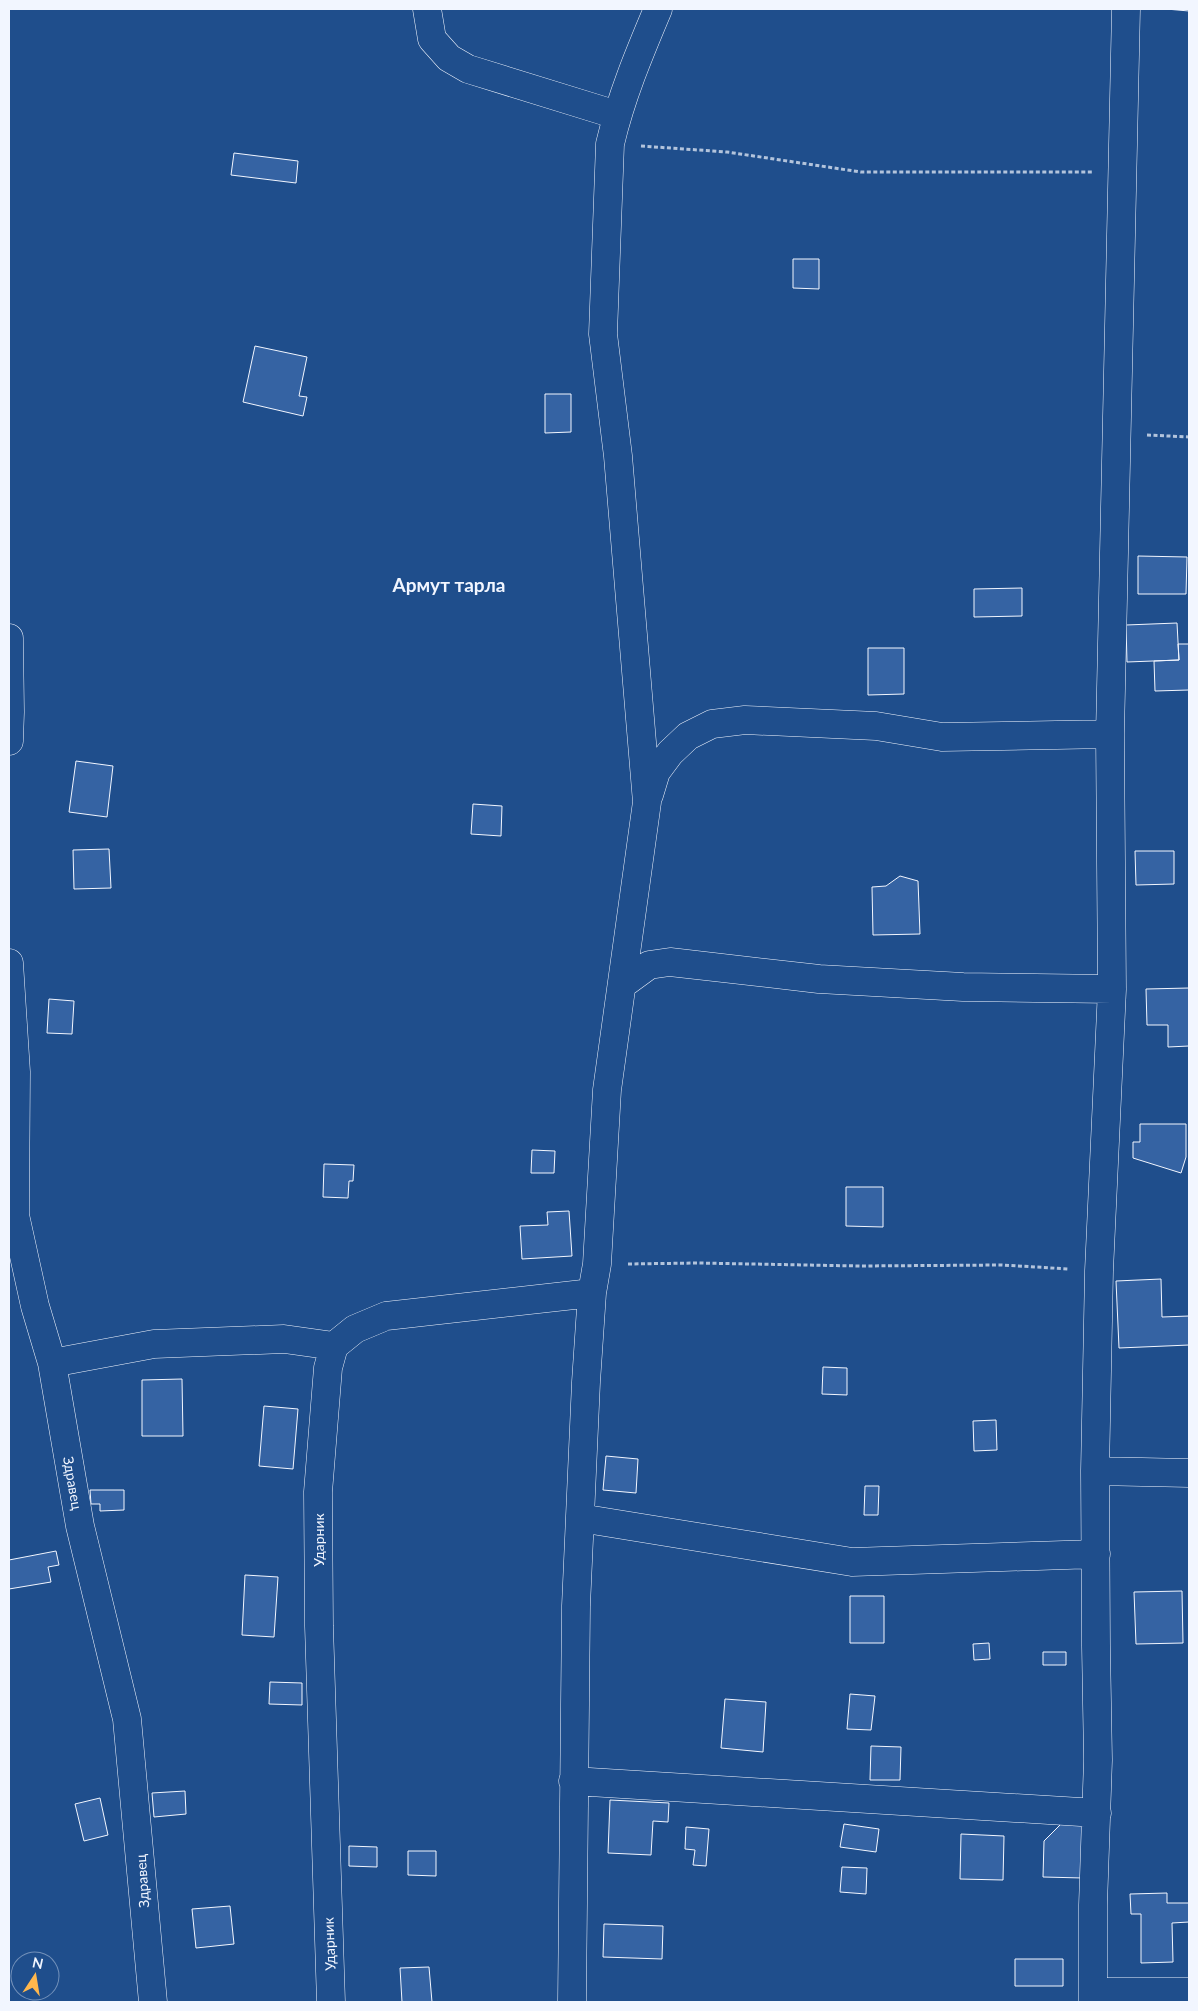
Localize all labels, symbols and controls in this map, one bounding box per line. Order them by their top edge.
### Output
district label: Армут тарла [392,573,505,596]
street label: Здравец [60,1455,86,1512]
street label: Ударник [310,1512,327,1567]
street label: Здравец [132,1853,152,1909]
street label: Ударник [320,1916,338,1971]
north arrow [10,1951,60,2001]
text: N [31,1953,45,1972]

